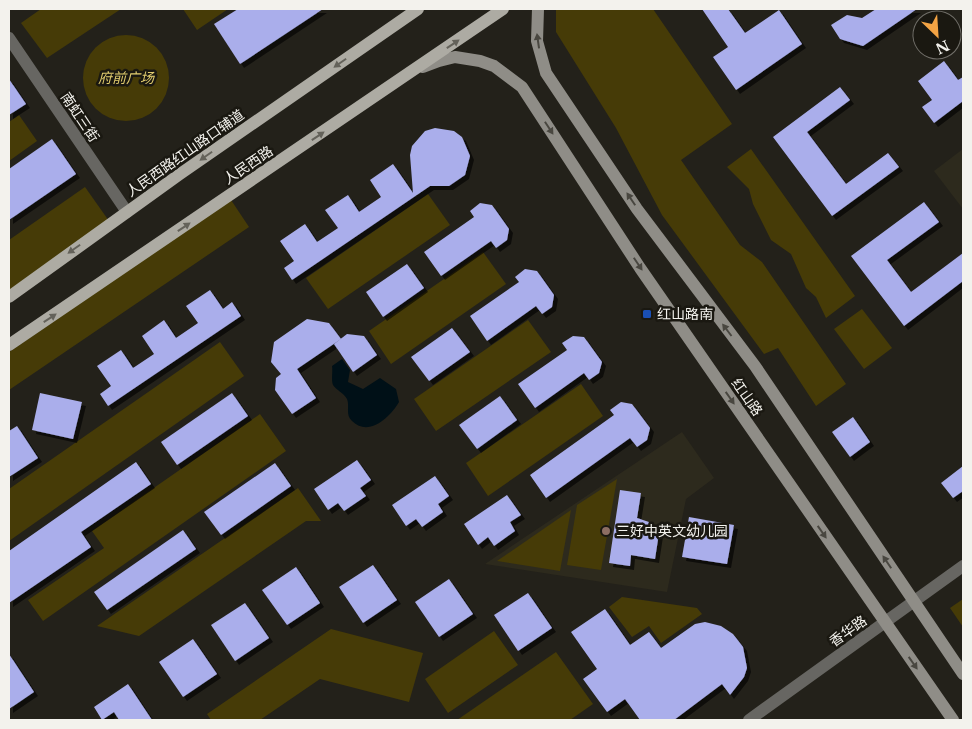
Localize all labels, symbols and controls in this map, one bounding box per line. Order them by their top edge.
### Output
north arrow [912,10,962,60]
one-way arrow [533,33,541,49]
text: N [933,36,952,58]
one-way arrow [446,39,459,49]
one-way arrow [333,58,346,68]
park label: 府前广场 [98,69,155,87]
street label: 南虹三街 [57,89,103,145]
street label: 人民西路红山路口辅道 [123,106,247,200]
one-way arrow [544,122,554,135]
one-way arrow [311,131,325,140]
street label: 人民西路 [220,142,276,188]
one-way arrow [199,151,213,161]
one-way arrow [626,193,636,206]
one-way arrow [177,222,191,232]
one-way arrow [67,244,80,254]
one-way arrow [633,258,643,271]
place label: 红山路南 [657,305,713,323]
marker: 红山路南 [641,308,653,320]
one-way arrow [43,314,56,323]
one-way arrow [722,324,733,337]
street label: 红山路 [728,375,766,419]
one-way arrow [725,391,735,405]
place label: 三好中英文幼儿园 [616,522,728,540]
marker: 三好中英文幼儿园 [600,525,612,537]
one-way arrow [817,525,827,539]
one-way arrow [882,555,892,569]
street label: 香华路 [826,612,870,650]
one-way arrow [908,656,918,670]

